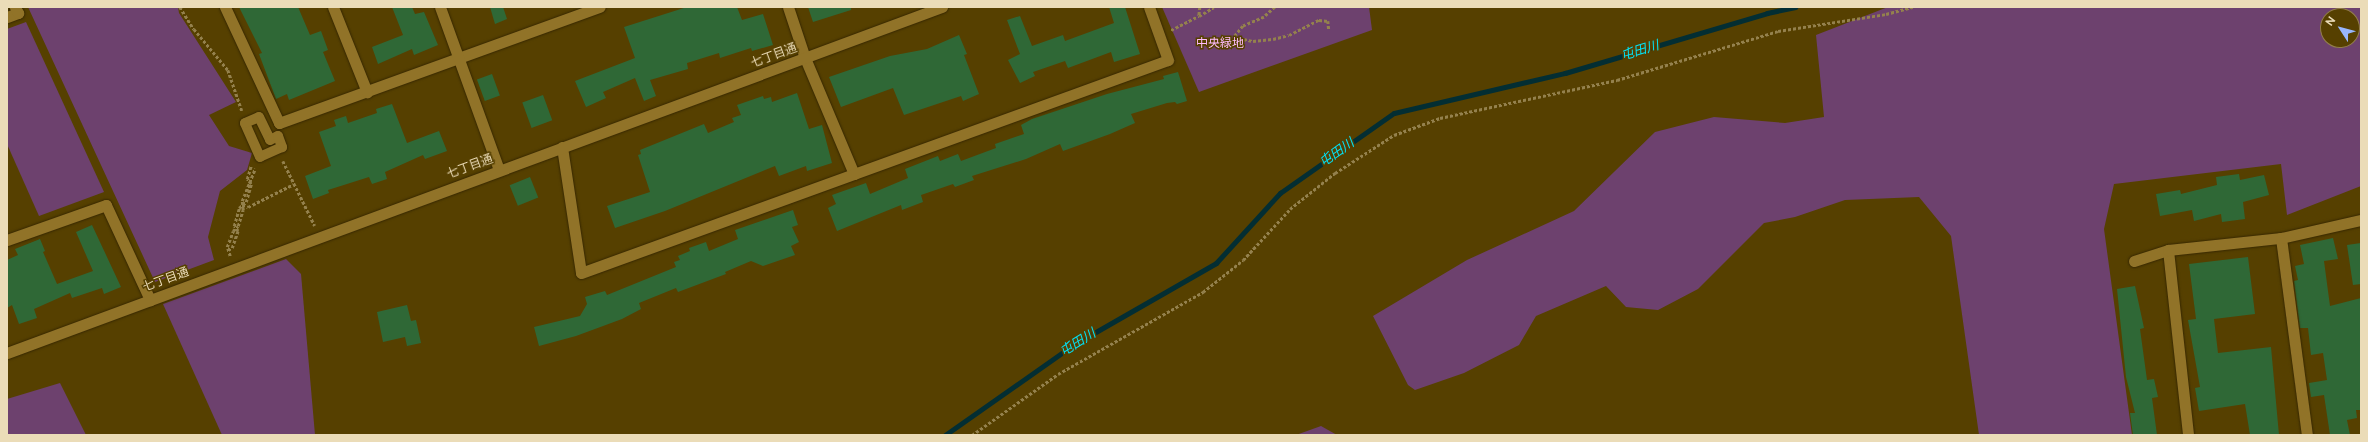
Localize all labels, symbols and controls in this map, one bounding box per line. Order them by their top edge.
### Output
north arrow [2320,8,2360,48]
text: N [2323,14,2338,28]
park label: 中央緑地 [1196,37,1244,51]
water label: 屯田川 [1619,38,1661,64]
street label: 七丁目通 [749,41,799,71]
water label: 屯田川 [1317,135,1357,171]
street label: 七丁目通 [445,152,495,182]
street label: 七丁目通 [141,265,191,295]
water label: 屯田川 [1057,326,1099,360]

